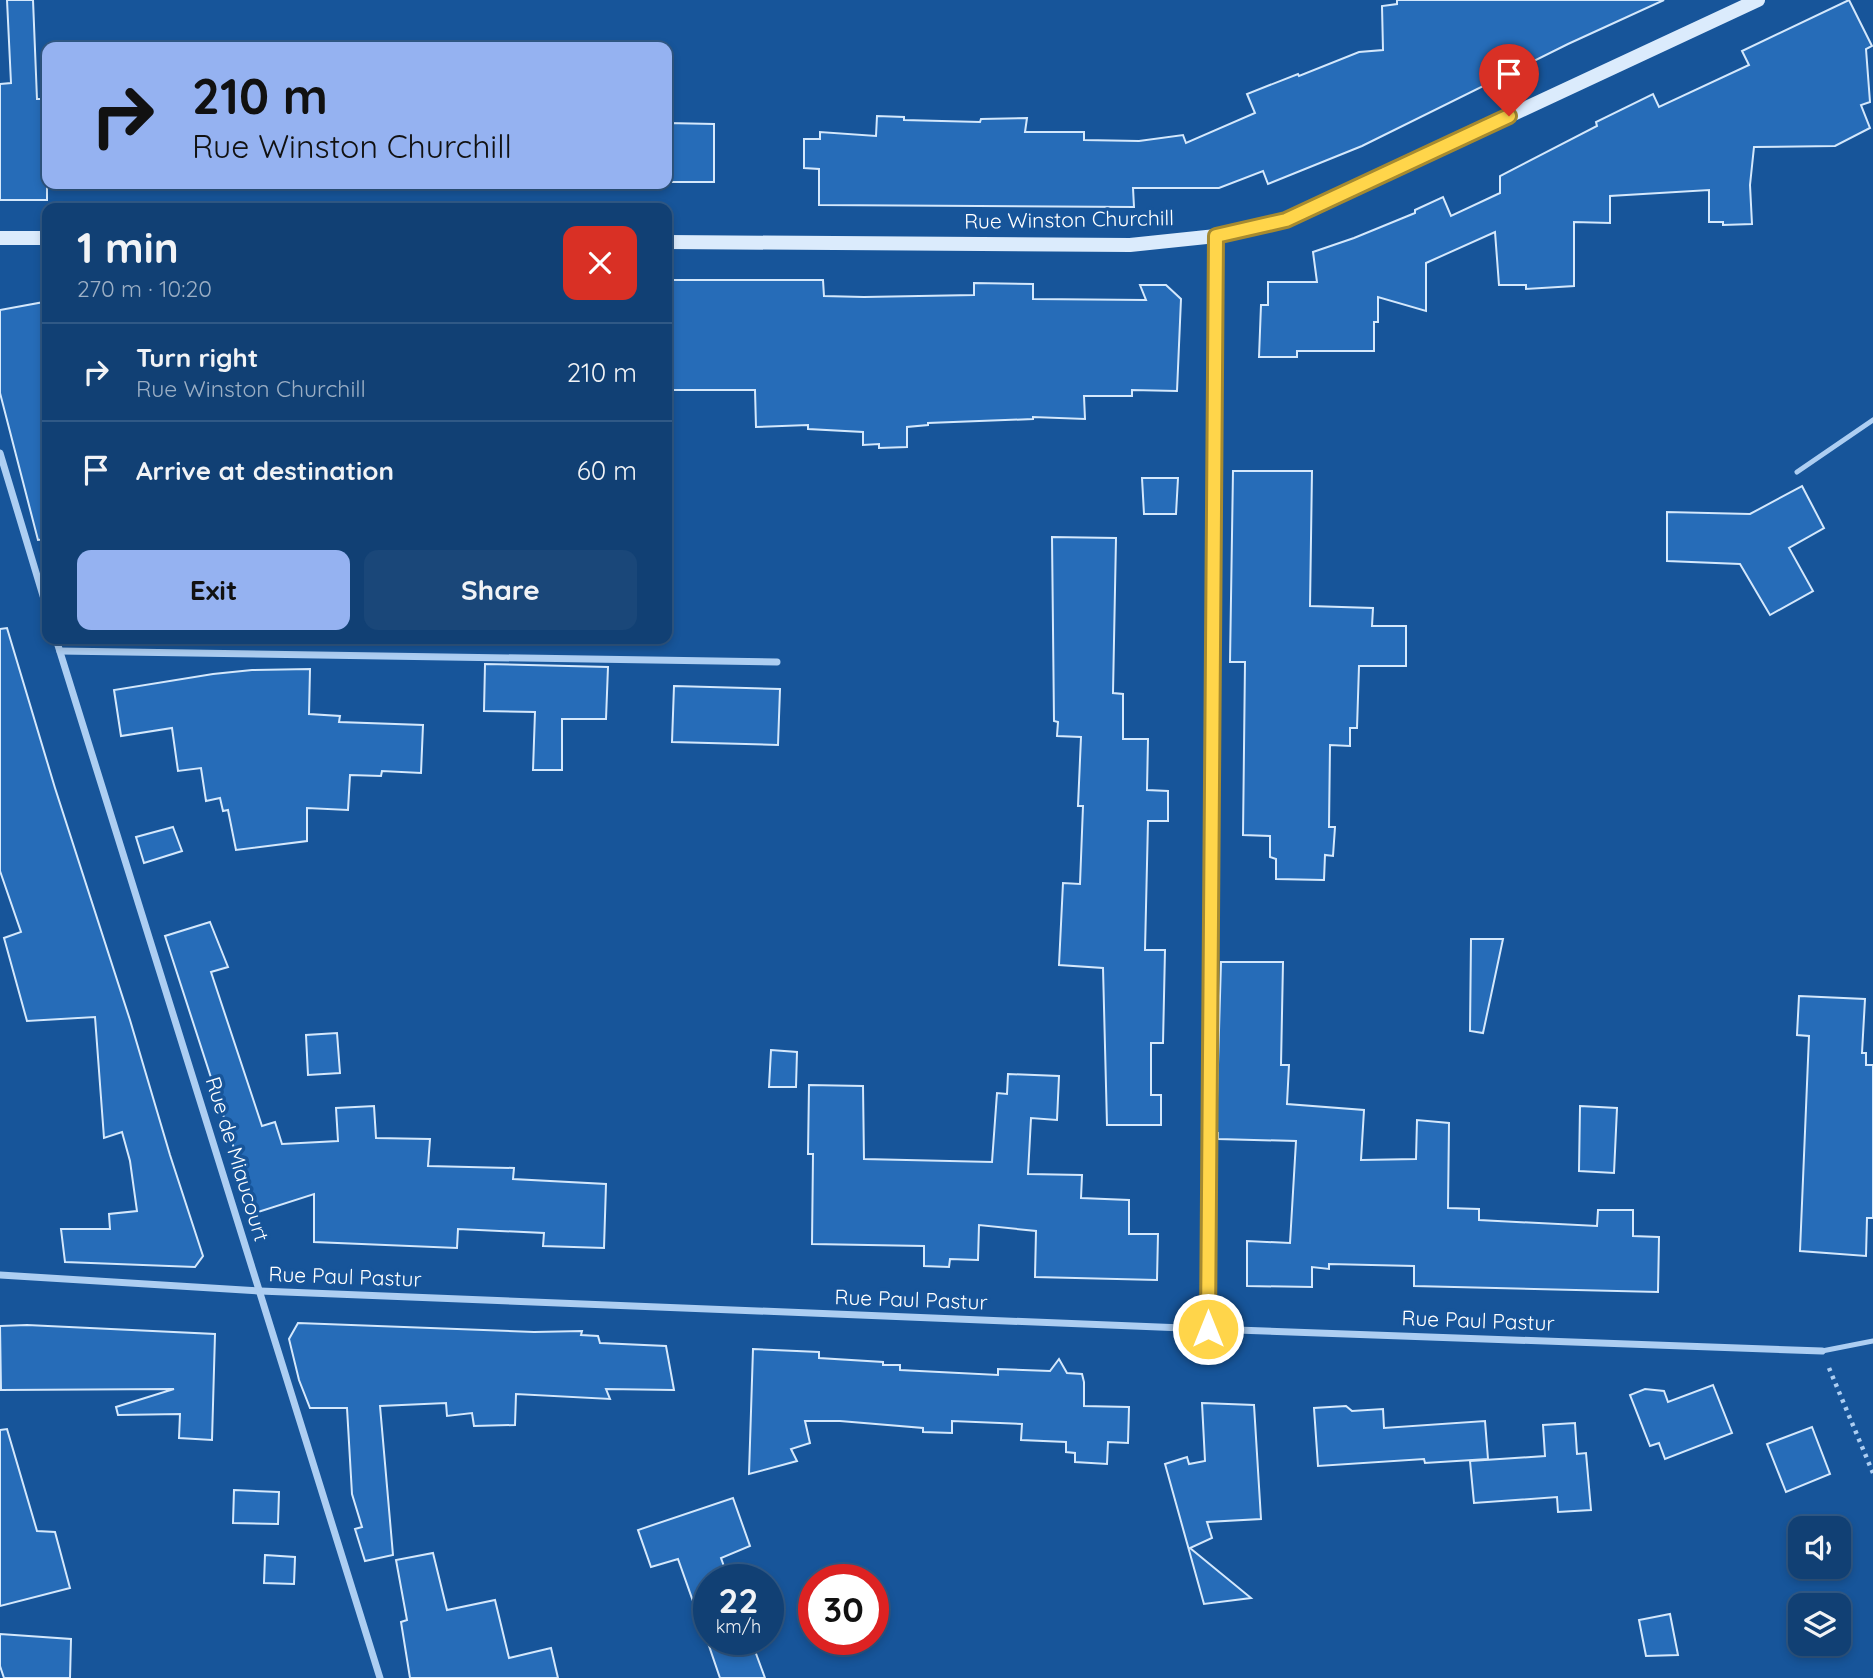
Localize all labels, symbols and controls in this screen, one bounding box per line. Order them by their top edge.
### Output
pin [1479,44,1539,116]
icon: arrive [1490,55,1528,93]
text: 210 m [192,65,328,126]
icon: right [77,70,168,161]
text: Rue Winston Churchill [192,126,512,166]
street label: Rue Winston Churchill [964,204,1174,234]
text: 1 min [77,221,179,274]
button: close [563,226,637,300]
text: 270 m · 10:20 [77,274,212,303]
text: Turn right [136,341,258,374]
icon: right [77,353,115,391]
text: 210 m [567,356,637,389]
text: Rue Winston Churchill [136,374,366,403]
icon: arrive [77,451,115,489]
text: Arrive at destination [136,454,394,487]
text: 60 m [577,454,637,487]
button: Exit [77,550,350,630]
button: Share [364,550,637,630]
street label: Rue de Miaucourt [201,1073,275,1244]
street label: Rue Paul Pastur [268,1260,422,1292]
street label: Rue Paul Pastur [834,1283,988,1315]
position arrow [1171,1292,1245,1366]
street label: Rue Paul Pastur [1401,1304,1555,1336]
map controls [1788,1516,1851,1656]
button: sound [1788,1516,1851,1579]
speed limit sign: 30 [798,1564,889,1655]
text: 22 [719,1578,758,1622]
button: layers [1788,1593,1851,1656]
text: km/h [716,1615,761,1638]

